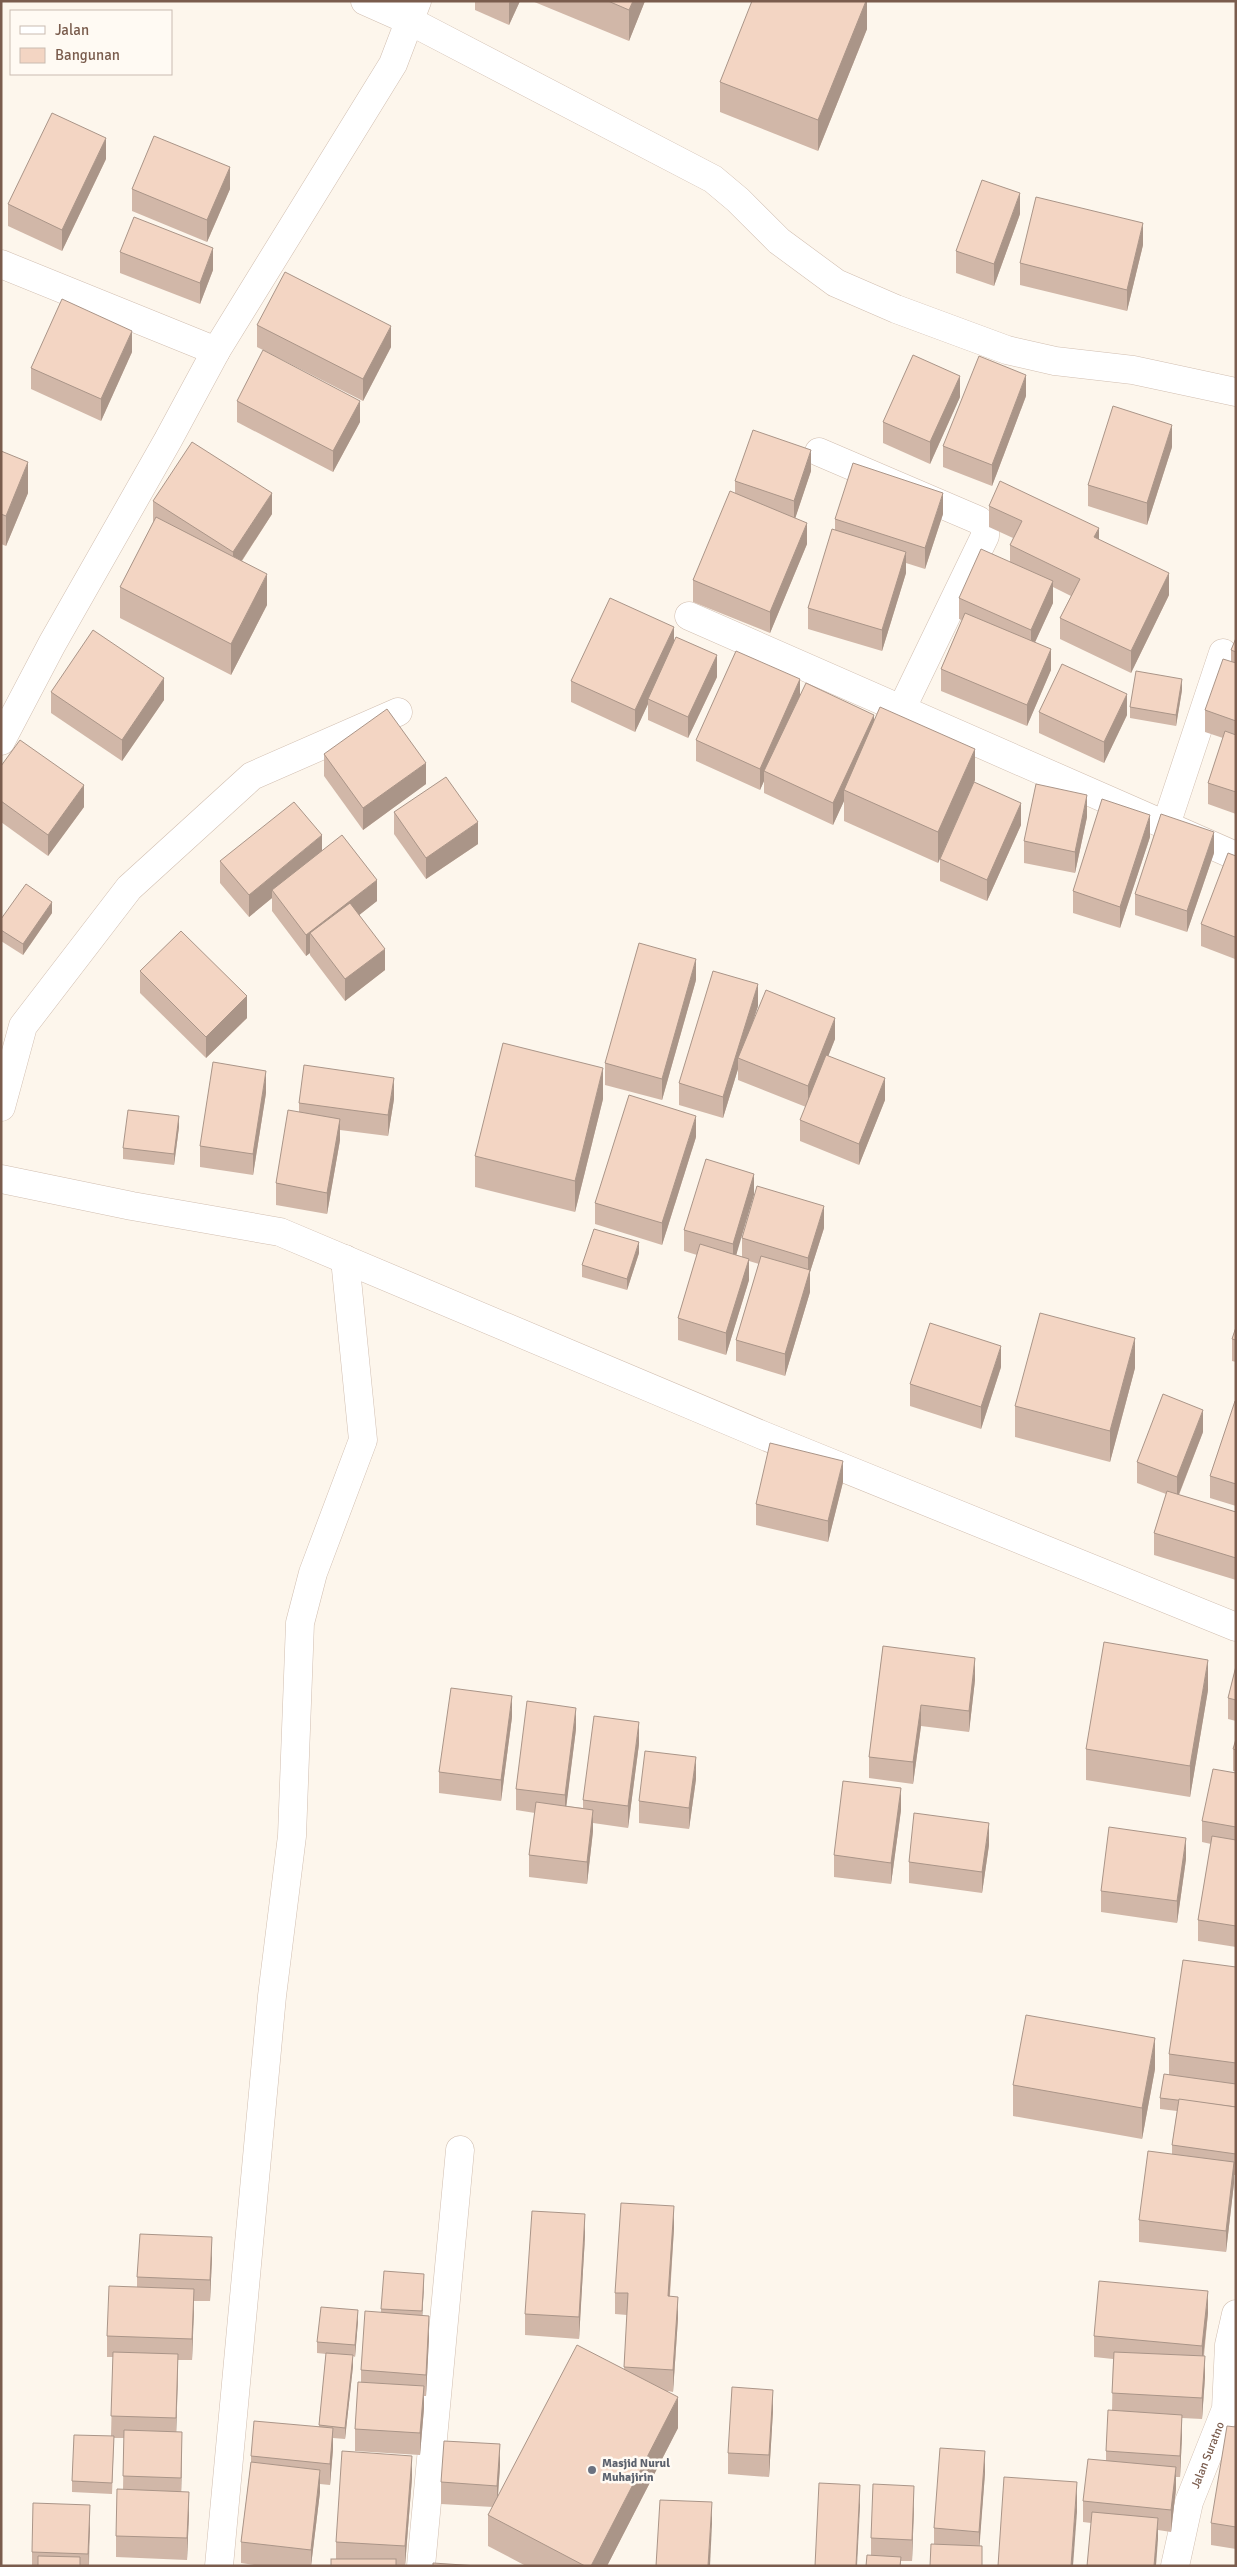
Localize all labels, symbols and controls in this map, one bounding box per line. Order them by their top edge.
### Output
legend [10,10,172,75]
text: Jalan [55,21,89,39]
text: Bangunan [55,46,120,64]
street label: Jalan Suratno [1188,2420,1228,2491]
place label: Masjid Nurul Muhajirin [602,2456,670,2485]
marker: Masjid Nurul Muhajirin [586,2464,598,2476]

